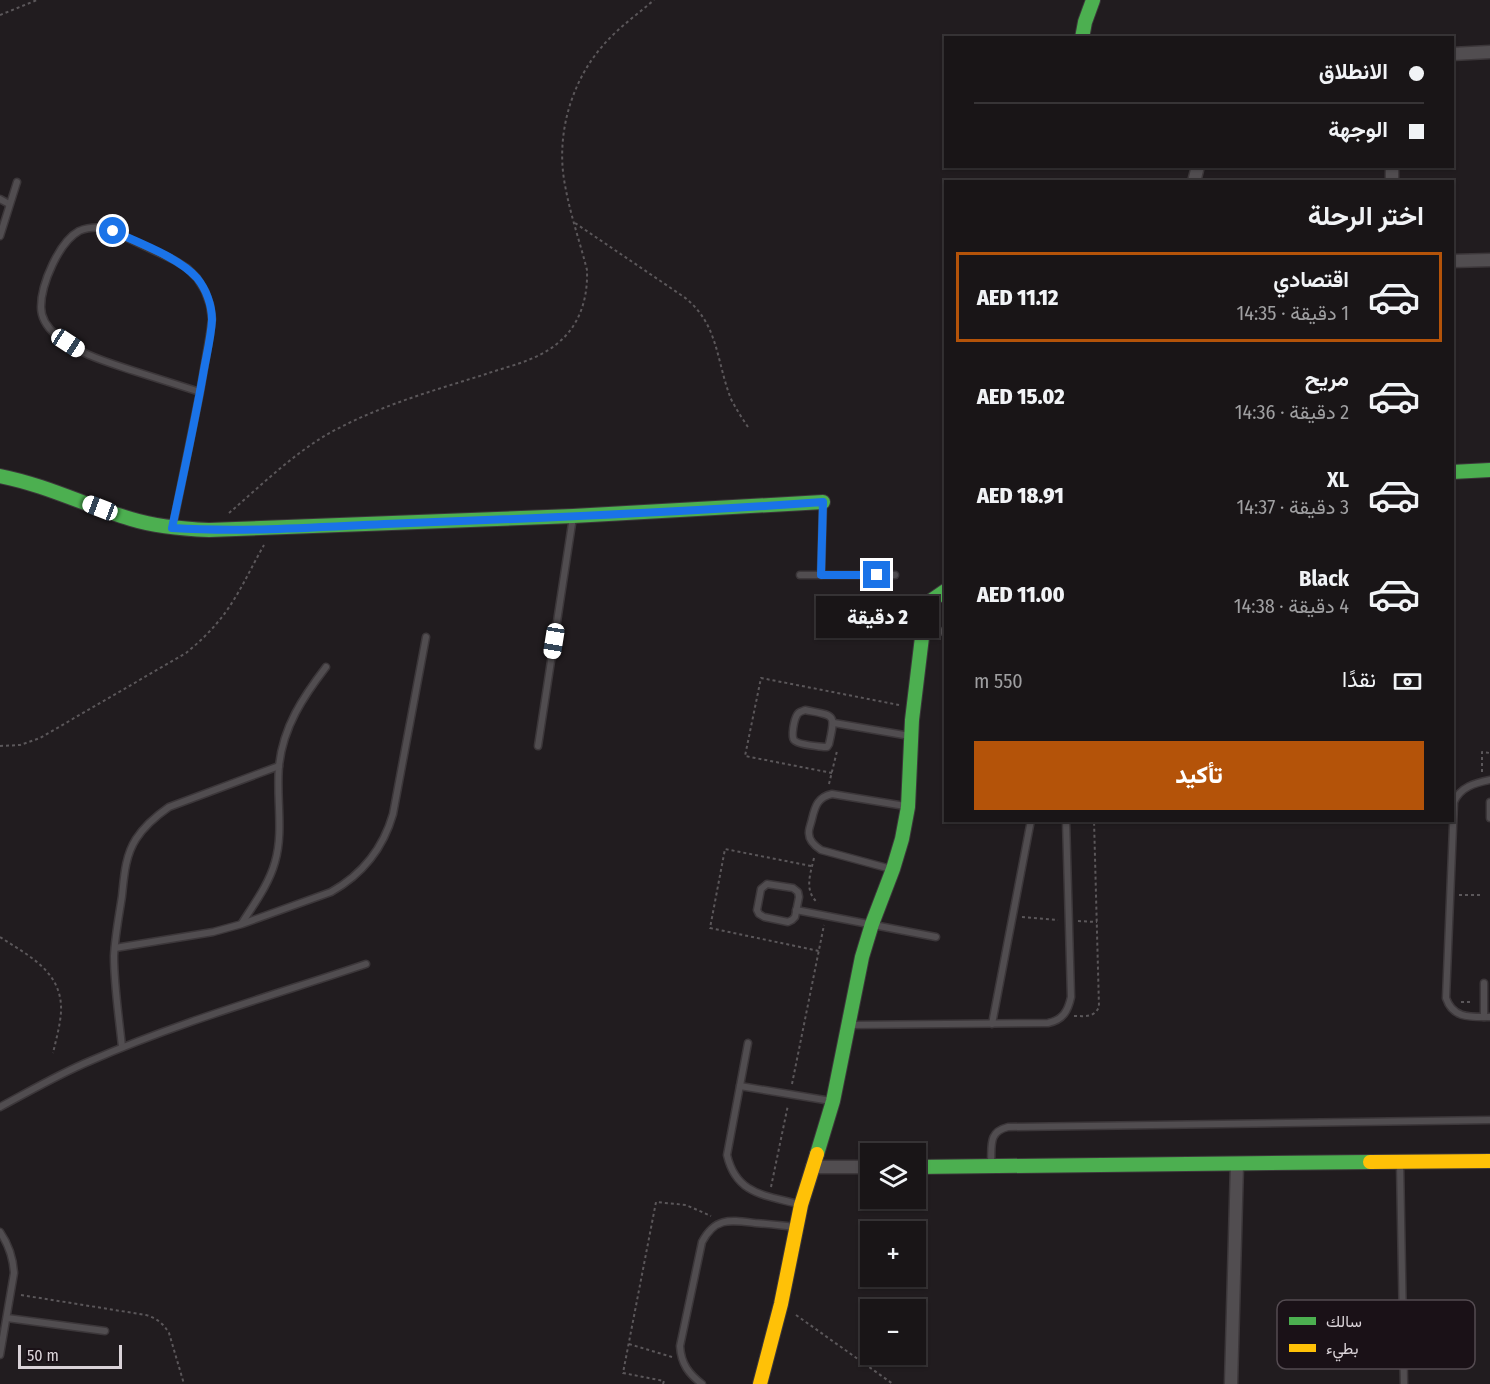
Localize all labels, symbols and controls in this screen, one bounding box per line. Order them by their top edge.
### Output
text: الانطلاق [1319,58,1388,85]
text: الوجهة [1328,116,1388,143]
text: اختر الرحلة [1308,200,1424,232]
route start [99,217,126,244]
text: اقتصادي [1273,266,1349,293]
icon: car [1367,270,1421,324]
text: AED 11.12 [977,284,1058,311]
text: 1 دقيقة · 14:35 [1236,301,1349,325]
car [48,326,88,360]
text: مريح [1305,365,1349,392]
icon: car [1367,369,1421,423]
text: AED 15.02 [977,383,1065,410]
text: 2 دقيقة · 14:36 [1235,400,1349,424]
text: XL [1327,466,1349,493]
icon: car [1367,468,1421,522]
text: AED 18.91 [977,482,1064,509]
car [80,493,120,523]
text: 3 دقيقة · 14:37 [1236,495,1349,519]
route end [863,561,890,588]
text: Black [1299,565,1349,592]
icon: car [1367,567,1421,621]
text: AED 11.00 [977,581,1065,608]
text: 4 دقيقة · 14:38 [1234,594,1349,618]
callout: 2 دقيقة [816,596,938,638]
text: 2 دقيقة [847,605,908,629]
car [542,622,566,660]
icon: cash [1391,665,1424,698]
text: نقدًا [1342,666,1376,693]
text: 550 m [974,669,1023,693]
button: تأكيد [974,741,1424,810]
map controls [860,1143,926,1365]
button: layers [860,1143,926,1209]
button: + [860,1221,926,1287]
button: − [860,1299,926,1365]
legend [1277,1300,1475,1369]
text: سالك [1326,1312,1362,1331]
text: بطيء [1326,1339,1358,1362]
scale bar [18,1342,122,1370]
text: 50 m [27,1346,59,1365]

